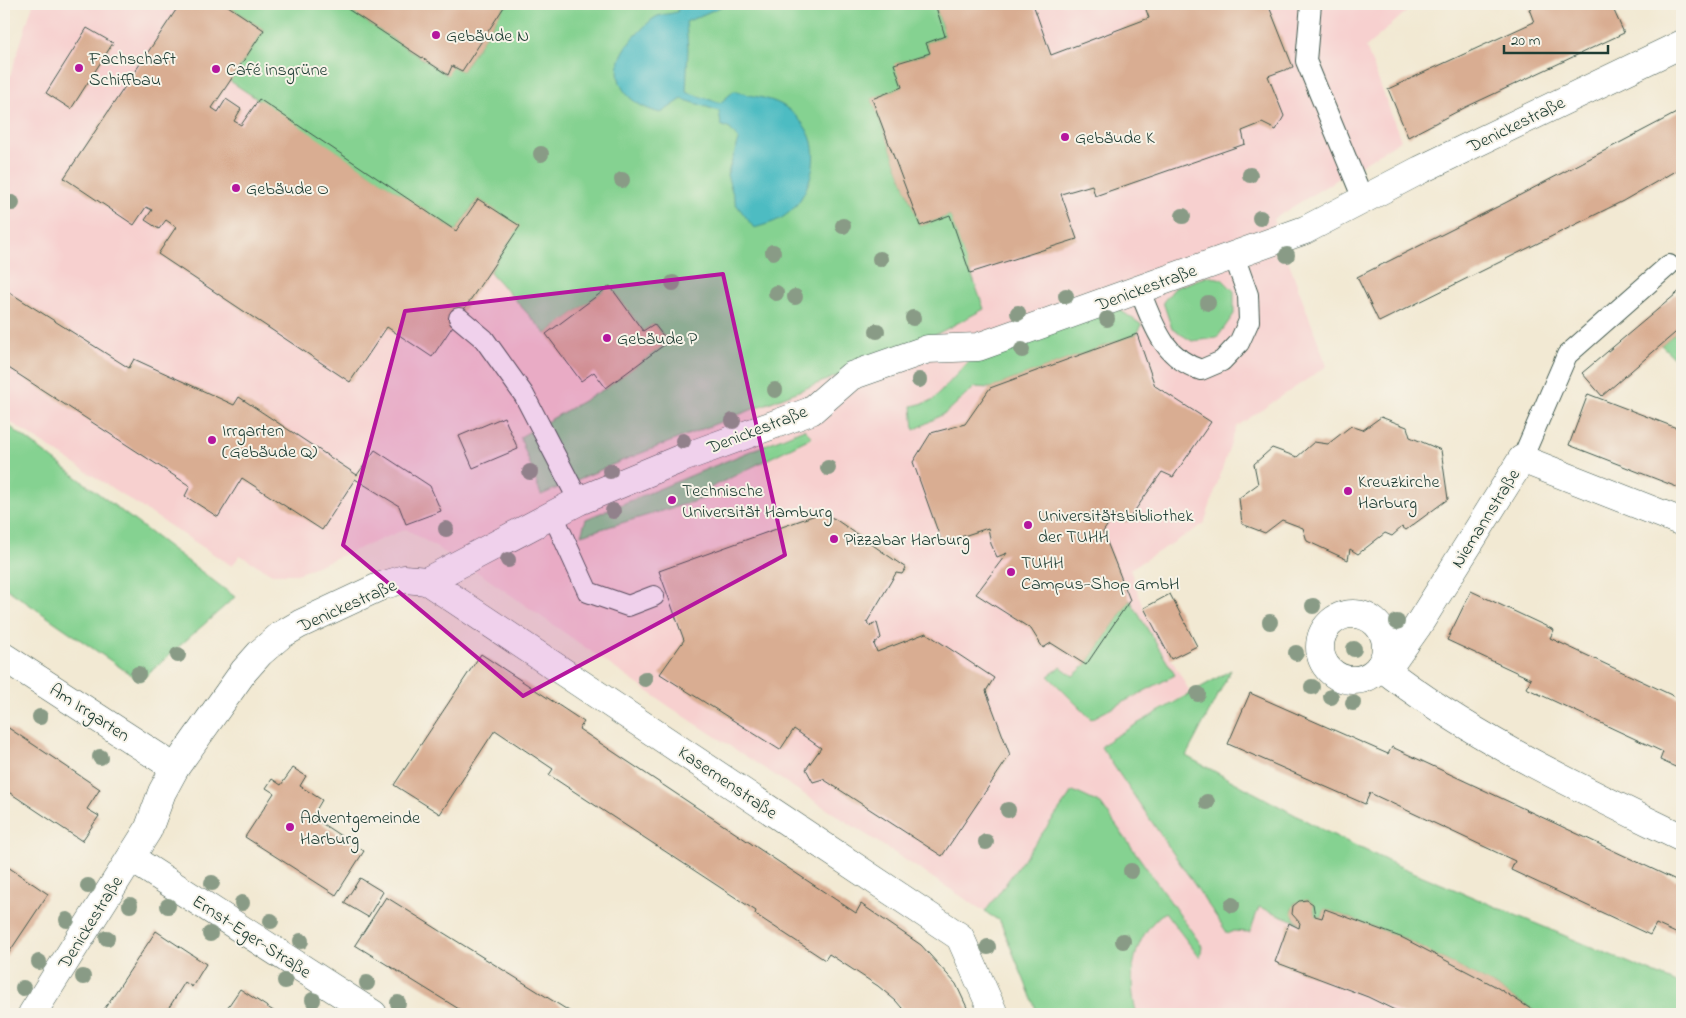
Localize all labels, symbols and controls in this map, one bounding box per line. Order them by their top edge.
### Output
scale bar [1504,22,1607,54]
place label: Gebäude N [446,24,529,50]
marker: Gebäude N [430,29,442,41]
text: 20 m [1511,30,1541,52]
place label: Fachschaft Schiffbau [88,47,176,94]
place label: Café insgrüne [226,58,329,85]
marker: Fachschaft Schiffbau [73,62,85,74]
marker: Café insgrüne [210,63,222,75]
street label: Denickestraße [1463,91,1571,161]
place label: Gebäude K [1075,126,1155,152]
marker: Gebäude K [1059,131,1071,143]
place label: Gebäude O [246,177,329,203]
marker: Gebäude O [230,182,242,194]
street label: Denickestraße [1092,258,1201,319]
place label: Gebäude P [617,327,698,353]
marker: Gebäude P [601,332,613,344]
street label: Denickestraße [703,400,812,462]
place label: Irrgarten (Gebäude Q) [222,419,317,466]
marker: Irrgarten (Gebäude Q) [206,434,218,446]
street label: Niemannstraße [1446,464,1528,574]
place label: Kreuzkirche Harburg [1358,470,1440,518]
place label: Technische Universität Hamburg [682,479,832,527]
marker: Kreuzkirche Harburg [1342,485,1354,497]
marker: Technische Universität Hamburg [666,494,678,506]
place label: Universitätsbibliothek der TUHH [1038,504,1193,551]
marker: Universitätsbibliothek der TUHH [1022,519,1034,531]
place label: Pizzabar Harburg [844,528,970,555]
marker: Pizzabar Harburg [828,533,840,545]
place label: TUHH Campus-Shop GmbH [1021,551,1180,598]
marker: TUHH Campus-Shop GmbH [1005,566,1017,578]
street label: Denickestraße [294,573,402,641]
street label: Am Irrgarten [43,678,134,750]
street label: Kasernenstraße [672,741,783,827]
place label: Adventgemeinde Harburg [300,806,421,854]
marker: Adventgemeinde Harburg [284,821,296,833]
street label: Denickestraße [52,871,131,975]
street label: Ernst-Eger-Straße [186,889,316,987]

